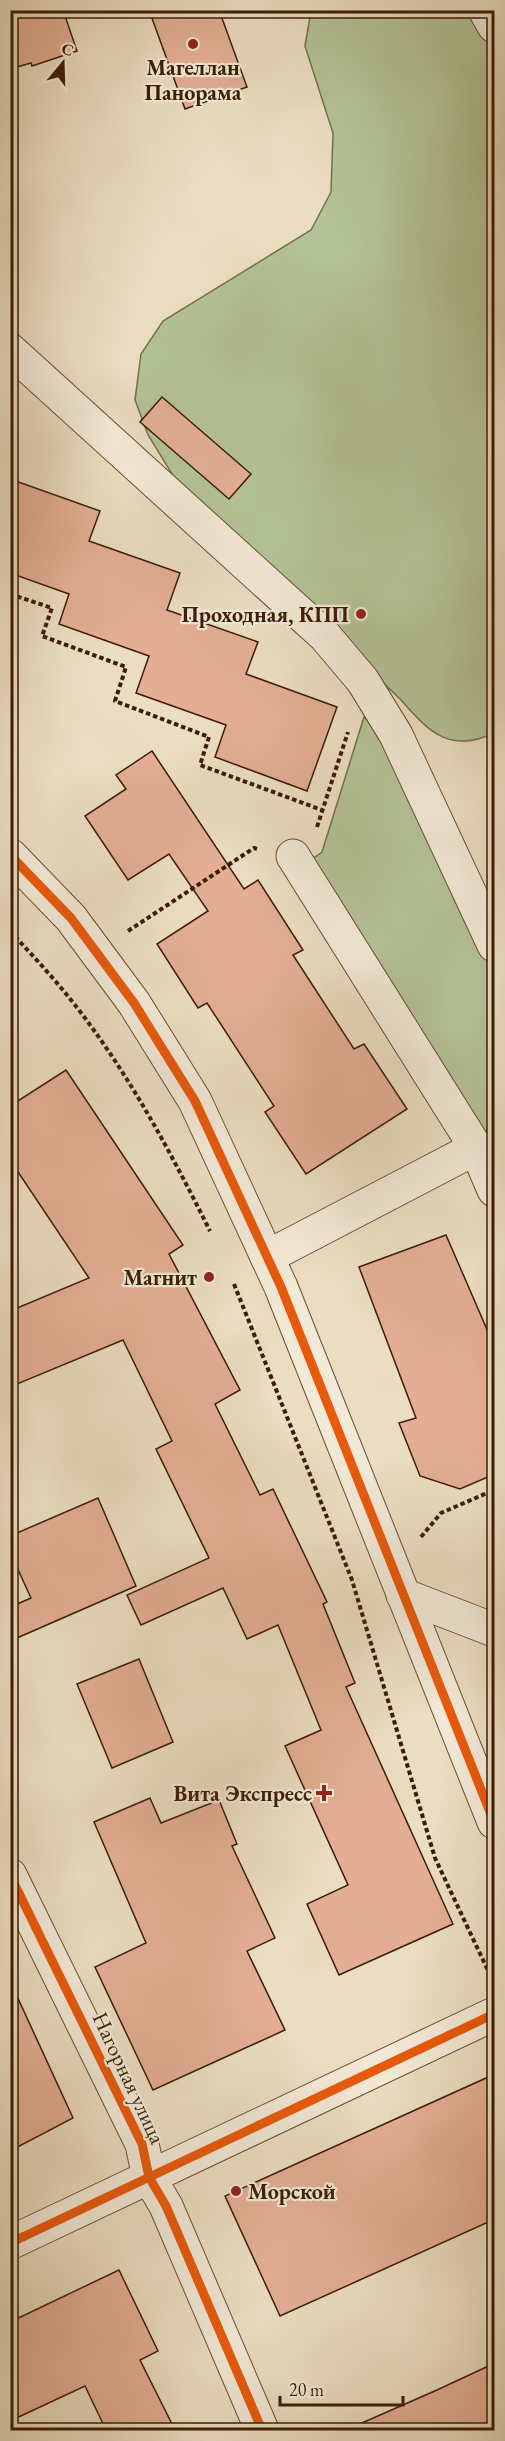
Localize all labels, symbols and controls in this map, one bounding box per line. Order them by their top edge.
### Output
north arrow [33,33,93,93]
marker: Магеллан Панорама [186,37,200,51]
text: С [59,38,77,61]
place label: Магеллан Панорама [145,53,242,107]
place label: Проходная, КПП [181,600,349,629]
marker: Проходная, КПП [354,607,368,621]
place label: Магнит [123,1263,197,1292]
marker: Магнит [202,1270,216,1284]
place label: Вита Экспресс [174,1779,312,1808]
marker: Вита Экспресс [317,1786,331,1800]
street label: Нагорная улица [86,2007,172,2149]
place label: Морской [248,2177,336,2206]
marker: Морской [229,2184,243,2198]
scale bar [280,2369,403,2407]
text: 20 m [289,2378,324,2401]

